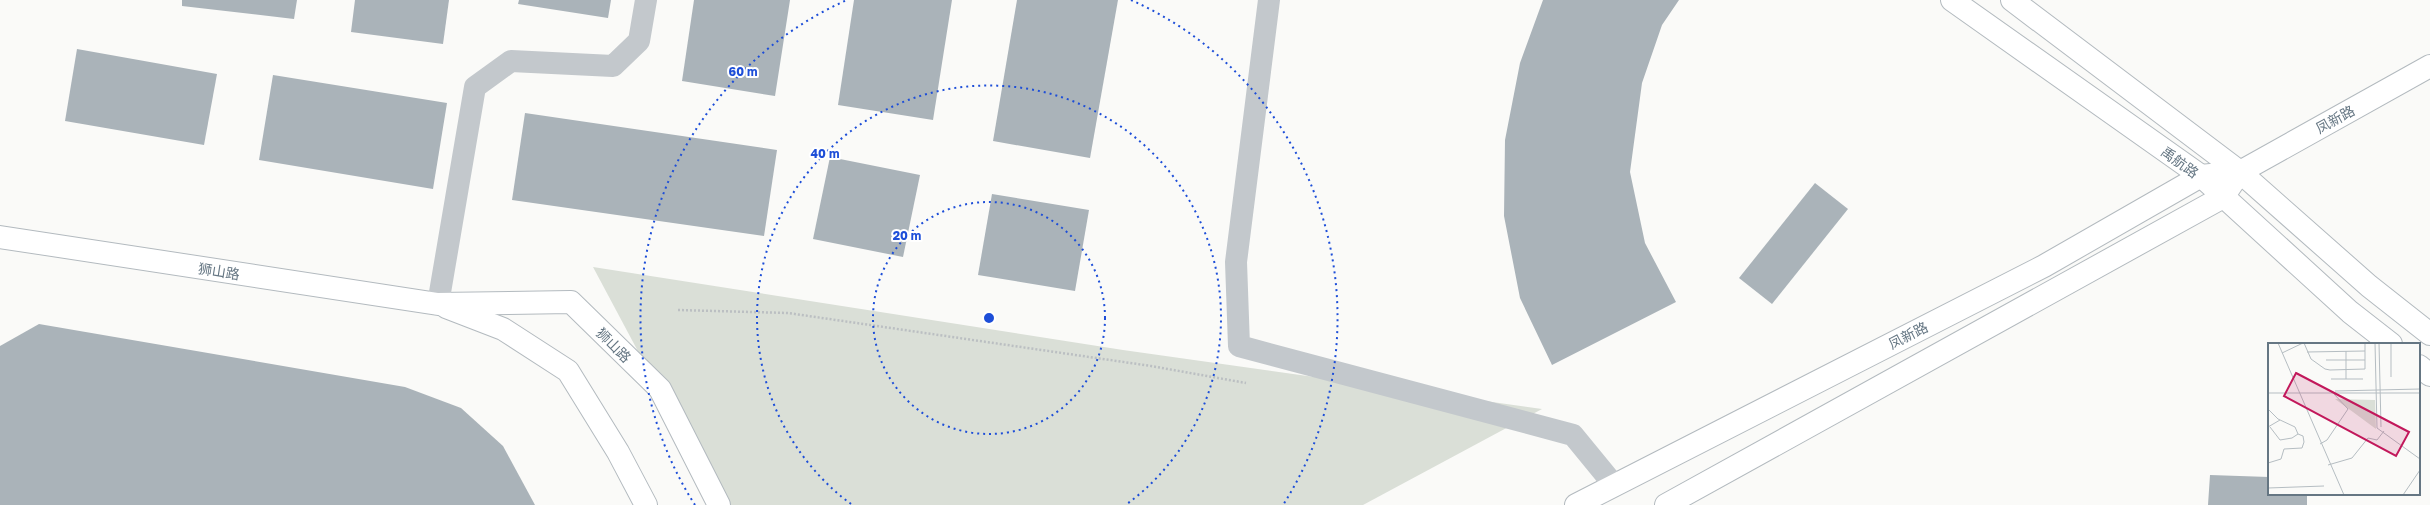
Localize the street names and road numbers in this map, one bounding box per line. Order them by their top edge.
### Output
street label: 凤新路 [2313,101,2357,137]
street label: 禹航路 [2158,143,2202,181]
street label: 狮山路 [197,259,241,283]
street label: 凤新路 [1885,318,1931,352]
street label: 狮山路 [593,324,635,366]

